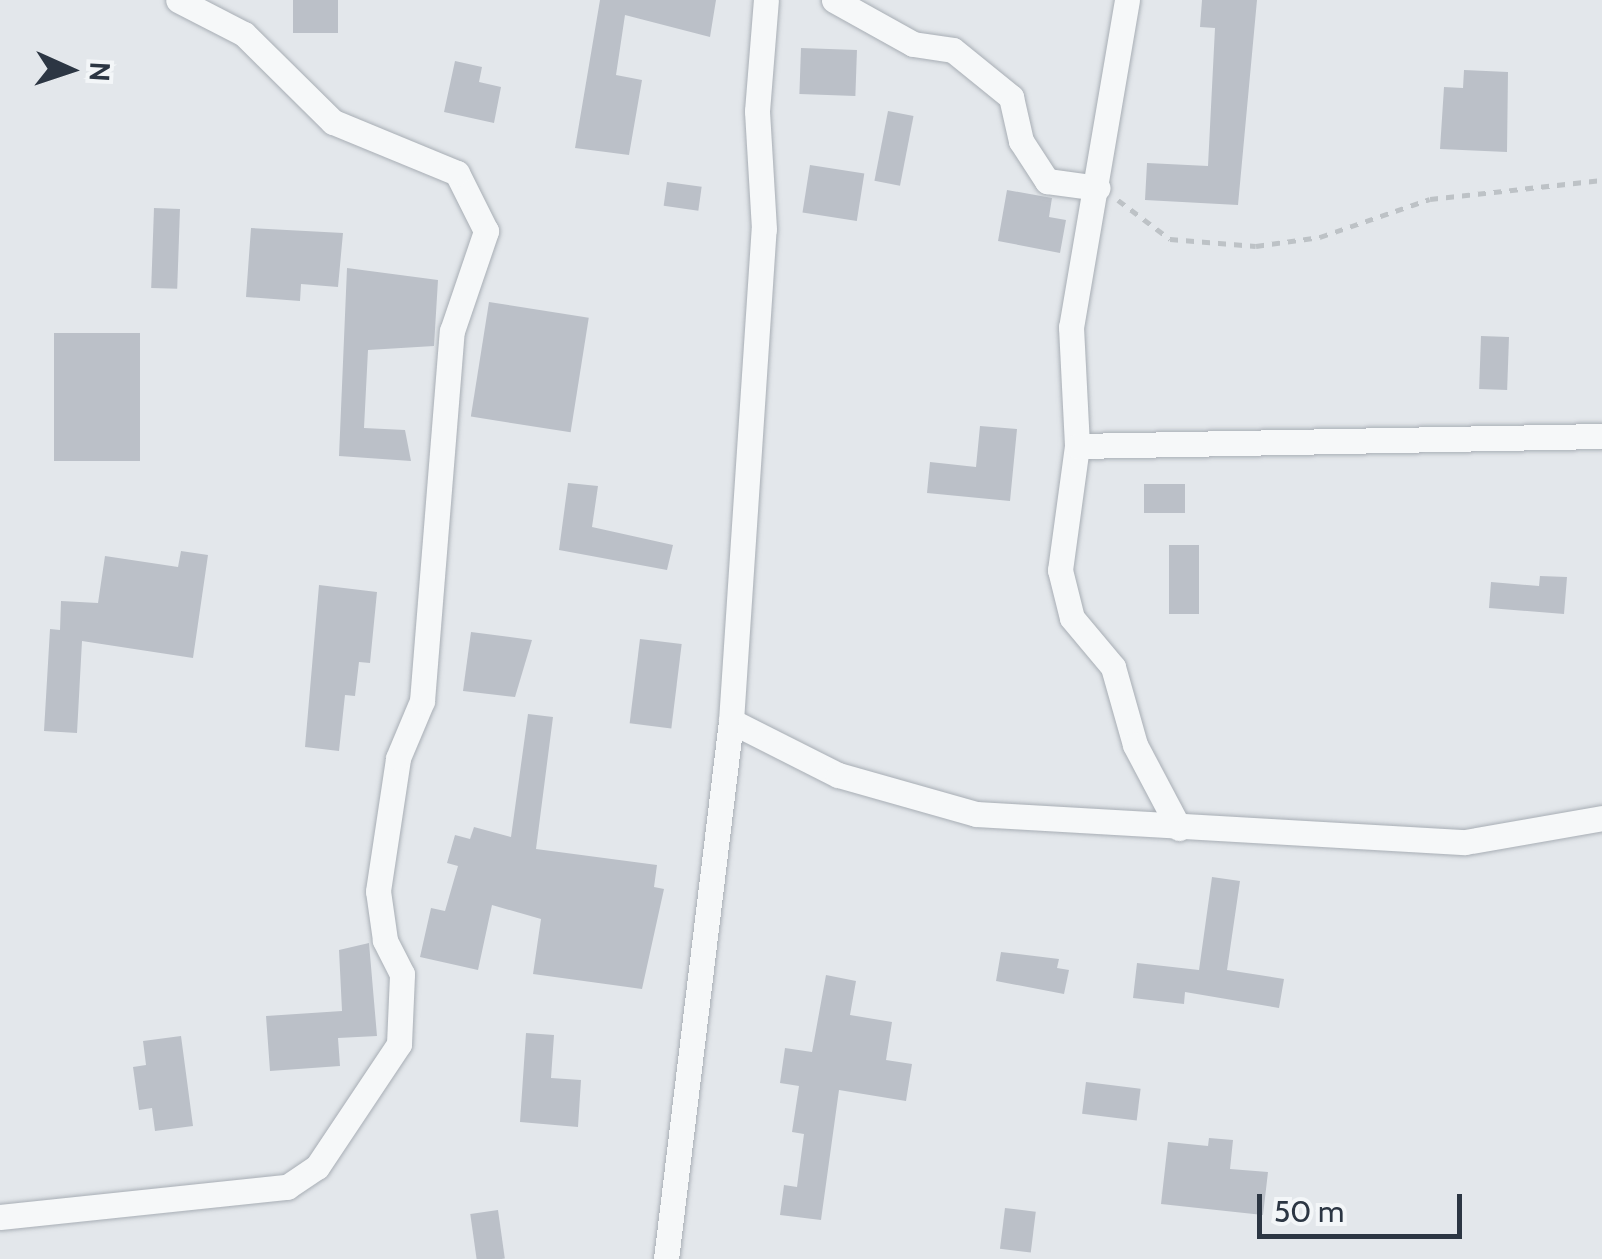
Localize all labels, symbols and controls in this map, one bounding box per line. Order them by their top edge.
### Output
north arrow [20,20,120,120]
text: N [82,61,117,82]
scale bar [1262,1174,1467,1236]
text: 50 m [1274,1193,1344,1230]

